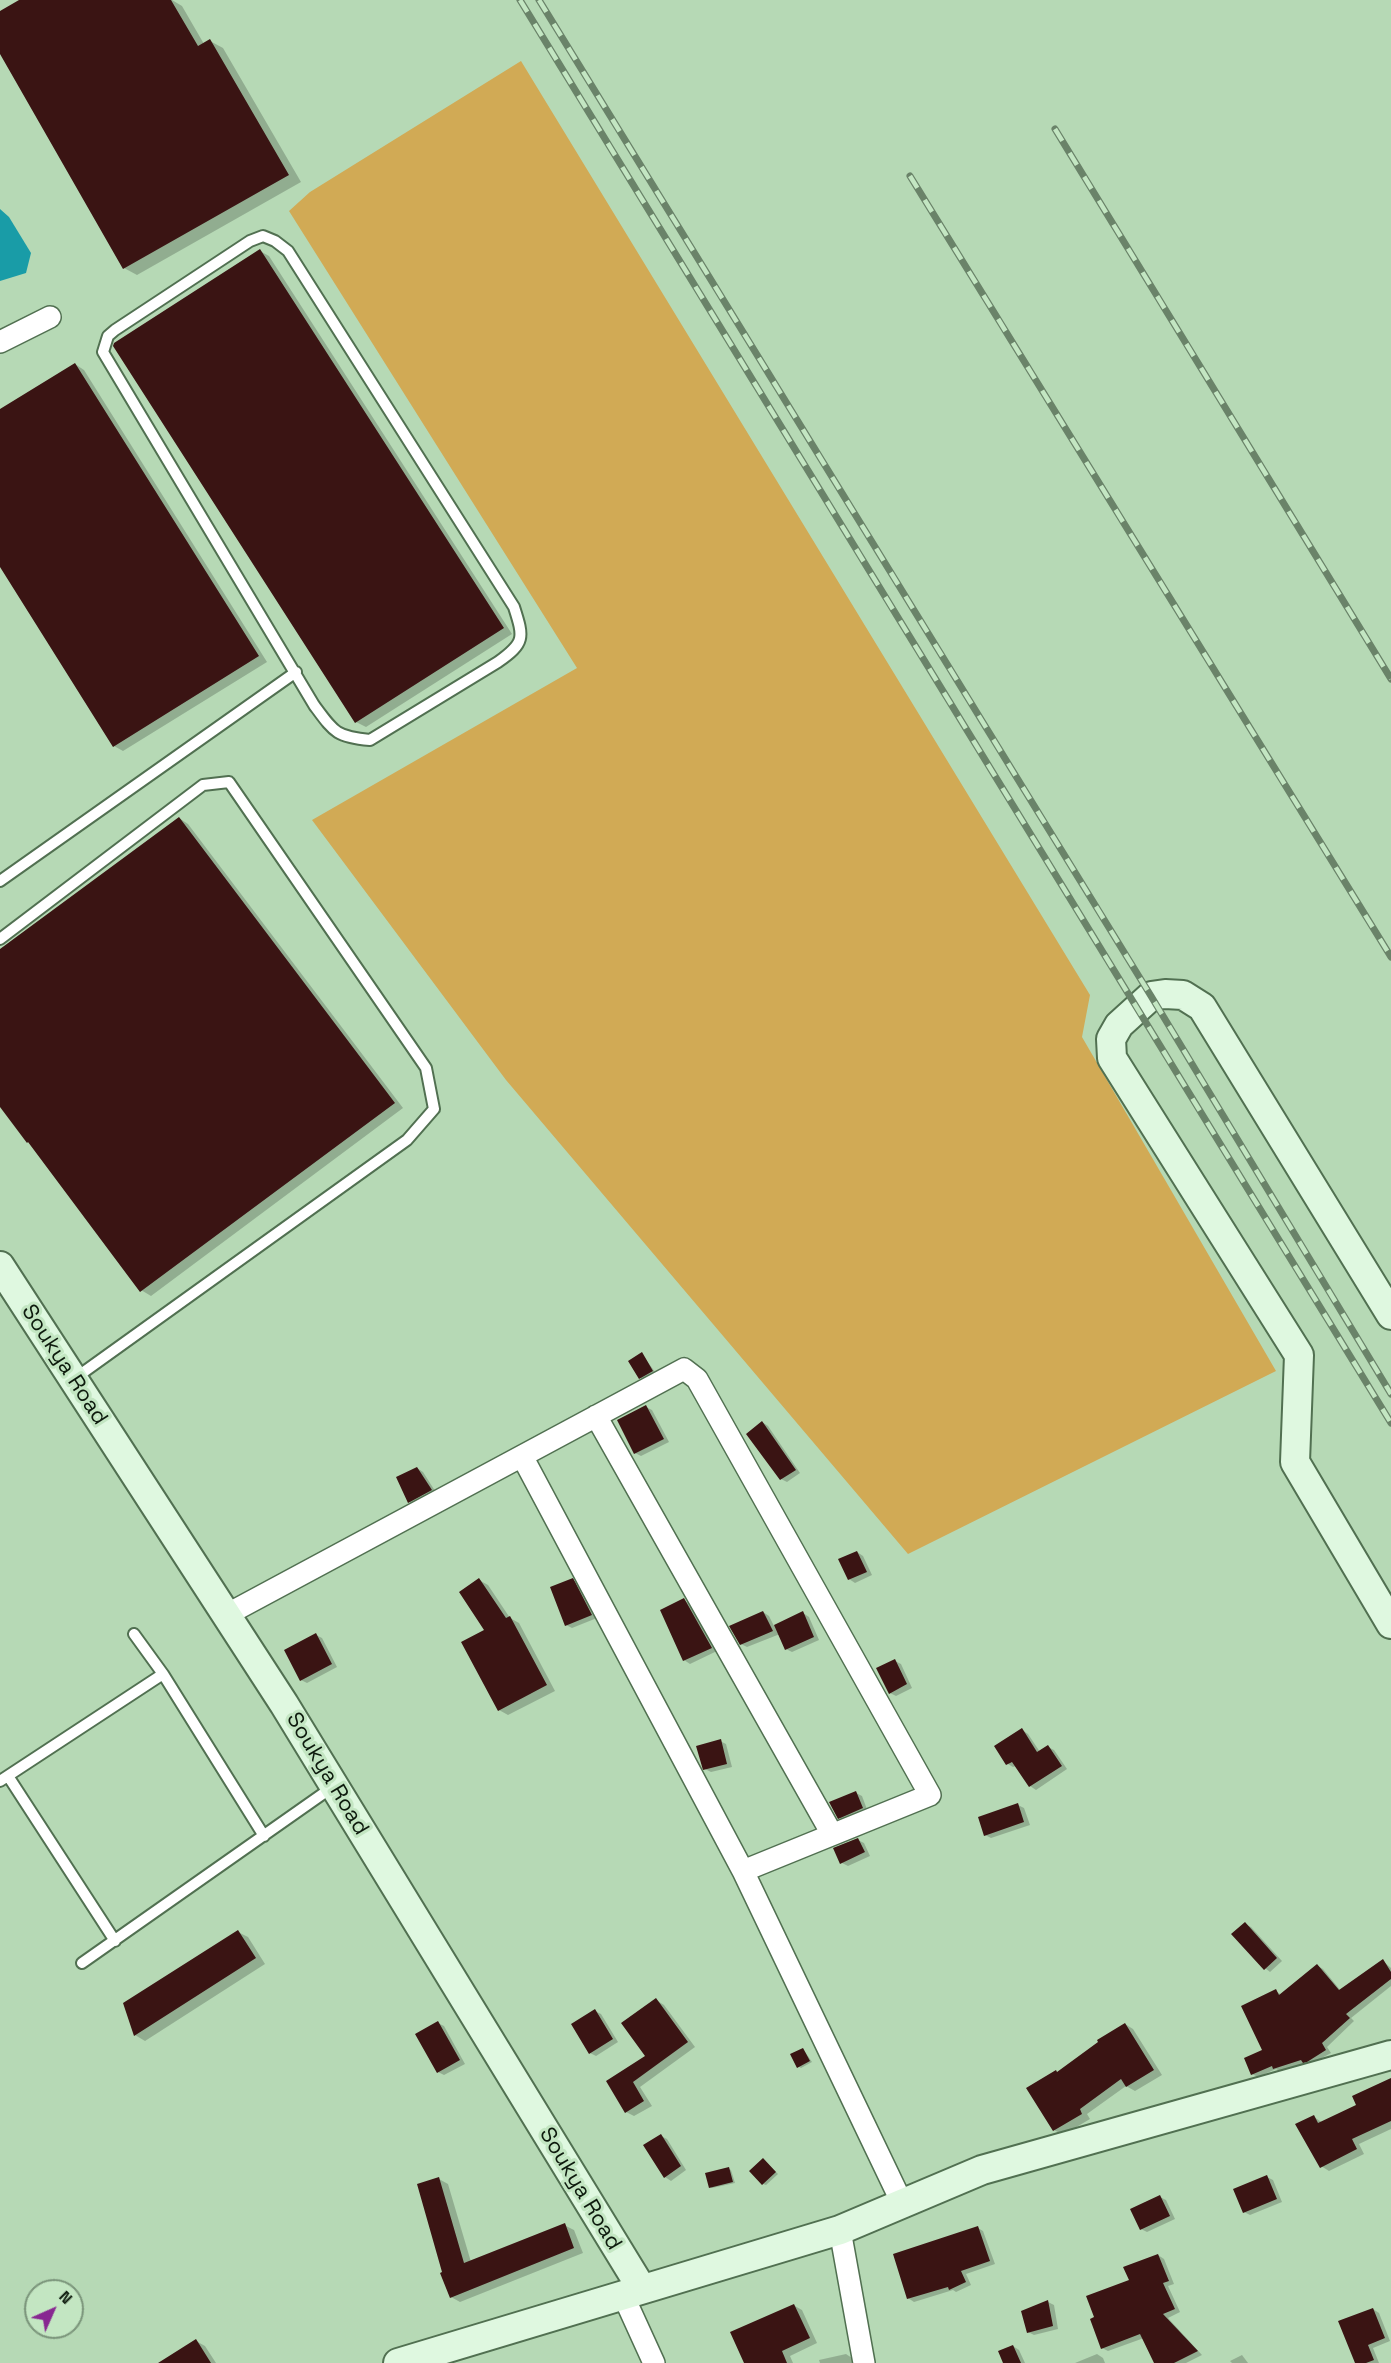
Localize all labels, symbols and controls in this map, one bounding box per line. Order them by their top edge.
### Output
street label: Soukya Road [15,1300,113,1430]
street label: Soukya Road [280,1708,374,1840]
street label: Soukya Road [533,2123,627,2255]
north arrow [24,2279,84,2339]
text: N [54,2286,77,2309]

